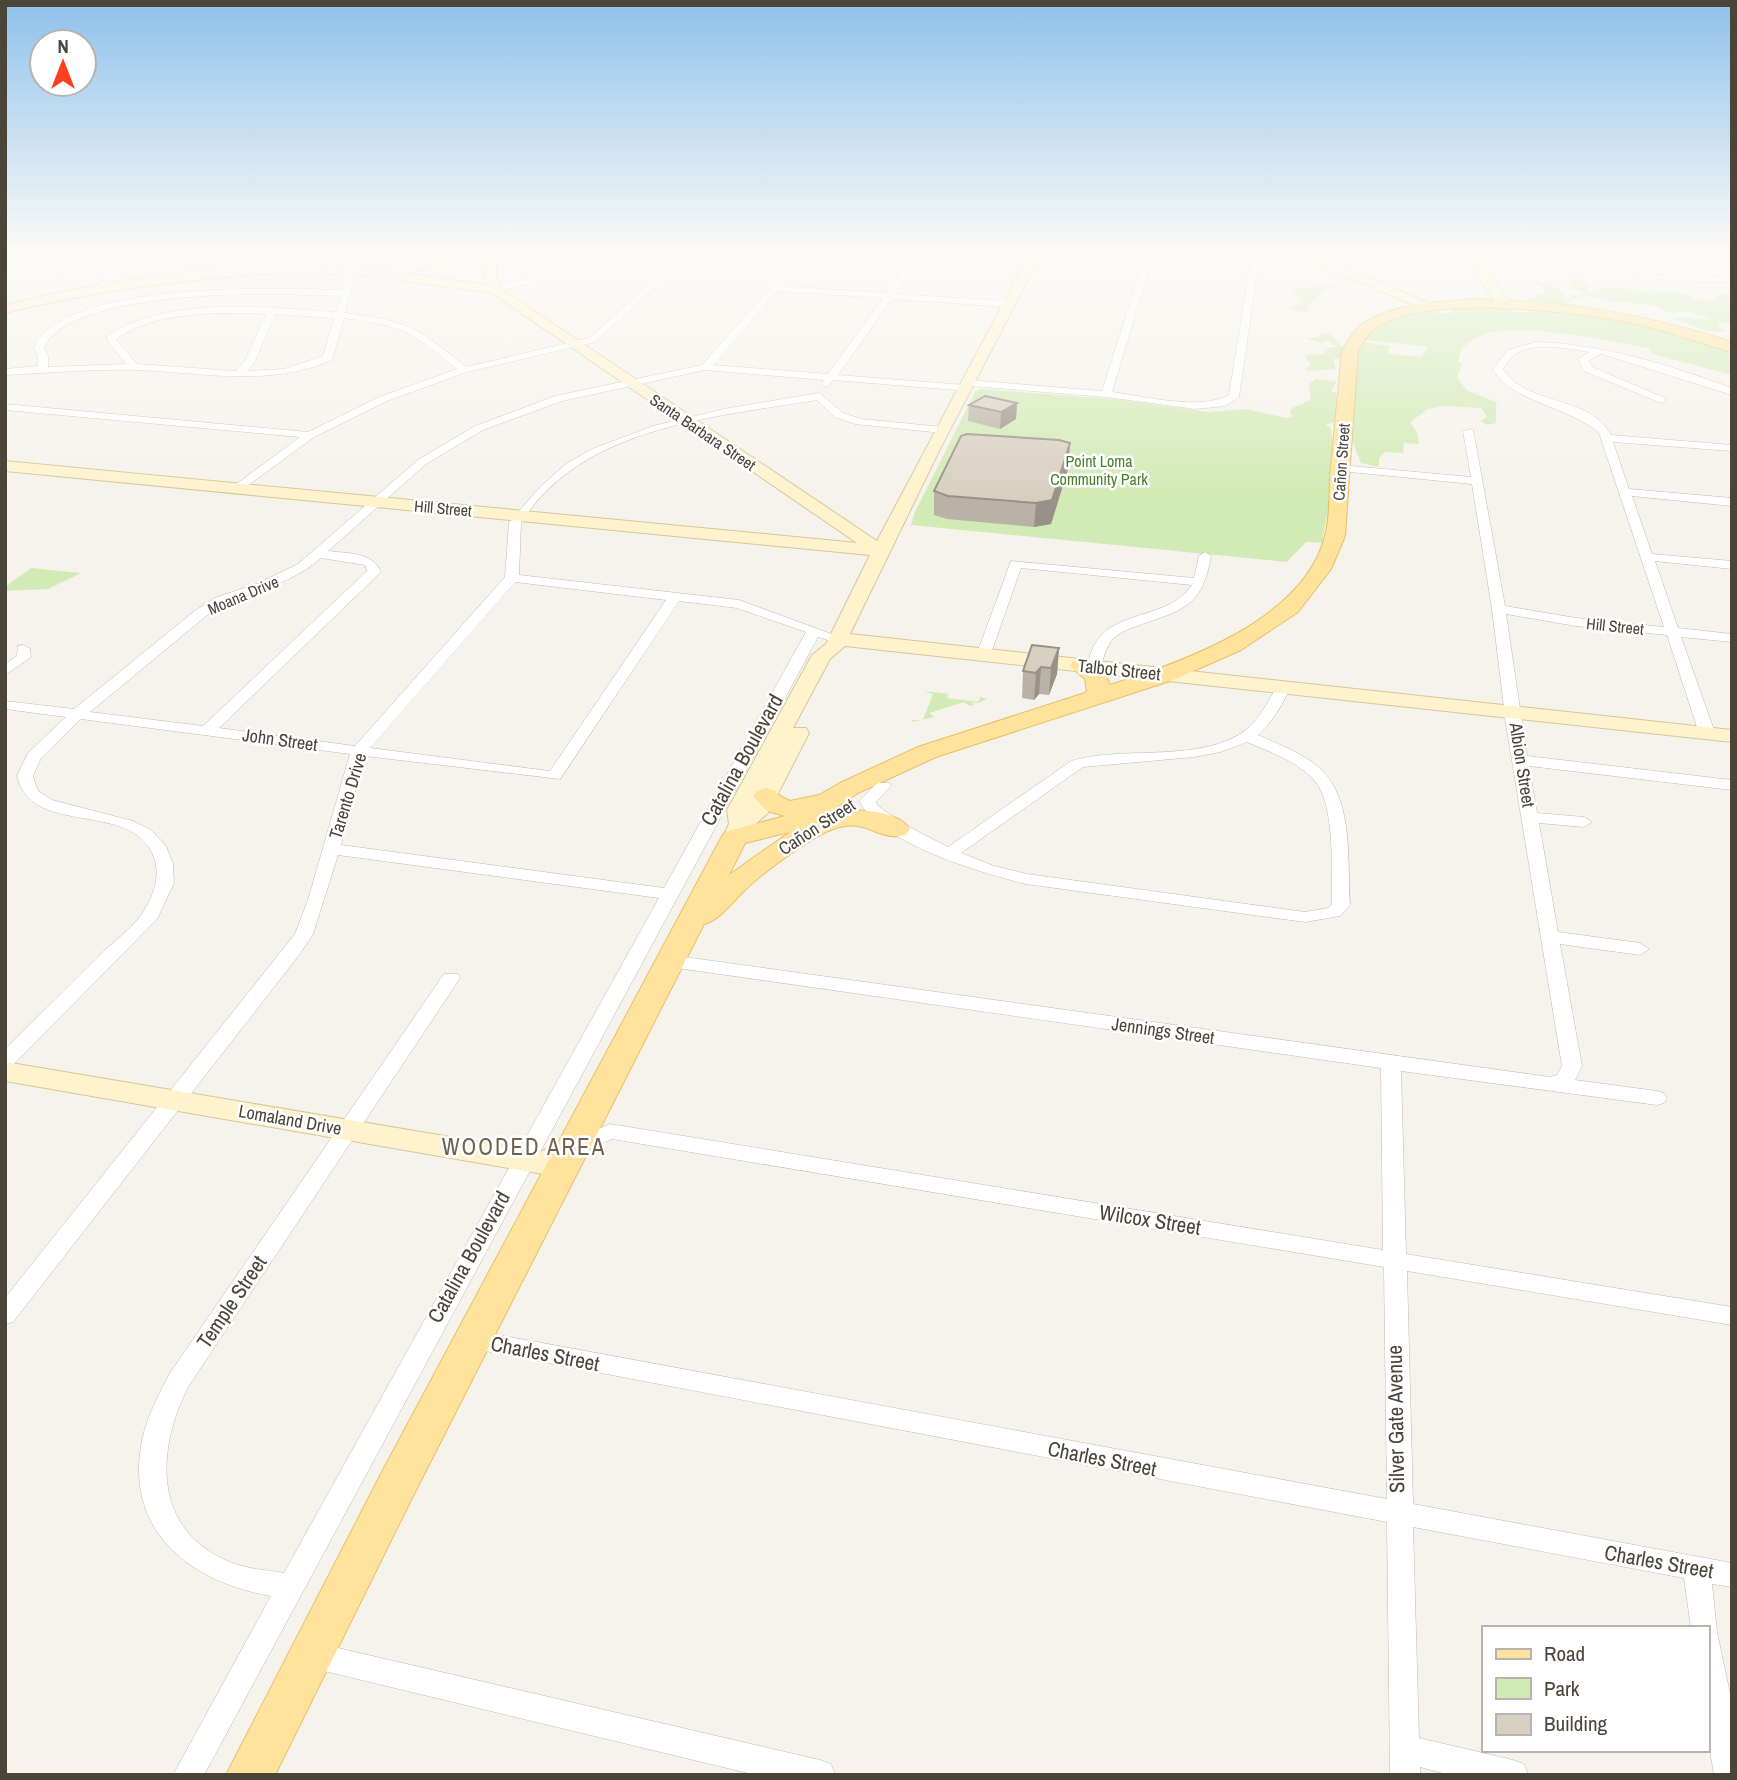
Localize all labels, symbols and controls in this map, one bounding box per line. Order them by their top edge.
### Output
north arrow [28,28,98,98]
text: N [57,33,69,59]
street label: Santa Barbara Street [646,388,761,476]
street label: Cañon Street [1327,422,1355,501]
park label: Point Loma Community Park [1050,450,1148,490]
street label: Hill Street [413,495,473,521]
street label: Moana Drive [204,570,282,620]
street label: Hill Street [1585,612,1645,640]
street label: Talbot Street [1076,653,1162,686]
street label: Catalina Boulevard [693,689,790,831]
street label: Albion Street [1503,720,1542,809]
street label: John Street [241,722,319,757]
street label: Tarento Drive [323,750,372,842]
street label: Cañon Street [773,792,860,861]
street label: Jennings Street [1110,1011,1216,1050]
street label: Lomaland Drive [237,1098,344,1141]
district label: WOODED AREA [442,1131,606,1162]
street label: Catalina Boulevard [420,1186,517,1328]
street label: Wilcox Street [1097,1197,1203,1242]
street label: Temple Street [190,1249,273,1354]
street label: Charles Street [488,1329,602,1378]
street label: Silver Gate Avenue [1380,1345,1411,1493]
street label: Charles Street [1045,1434,1159,1483]
street label: Charles Street [1602,1538,1716,1585]
legend [1482,1626,1709,1752]
text: Road [1544,1639,1585,1668]
text: Park [1544,1674,1580,1703]
text: Building [1544,1709,1608,1738]

